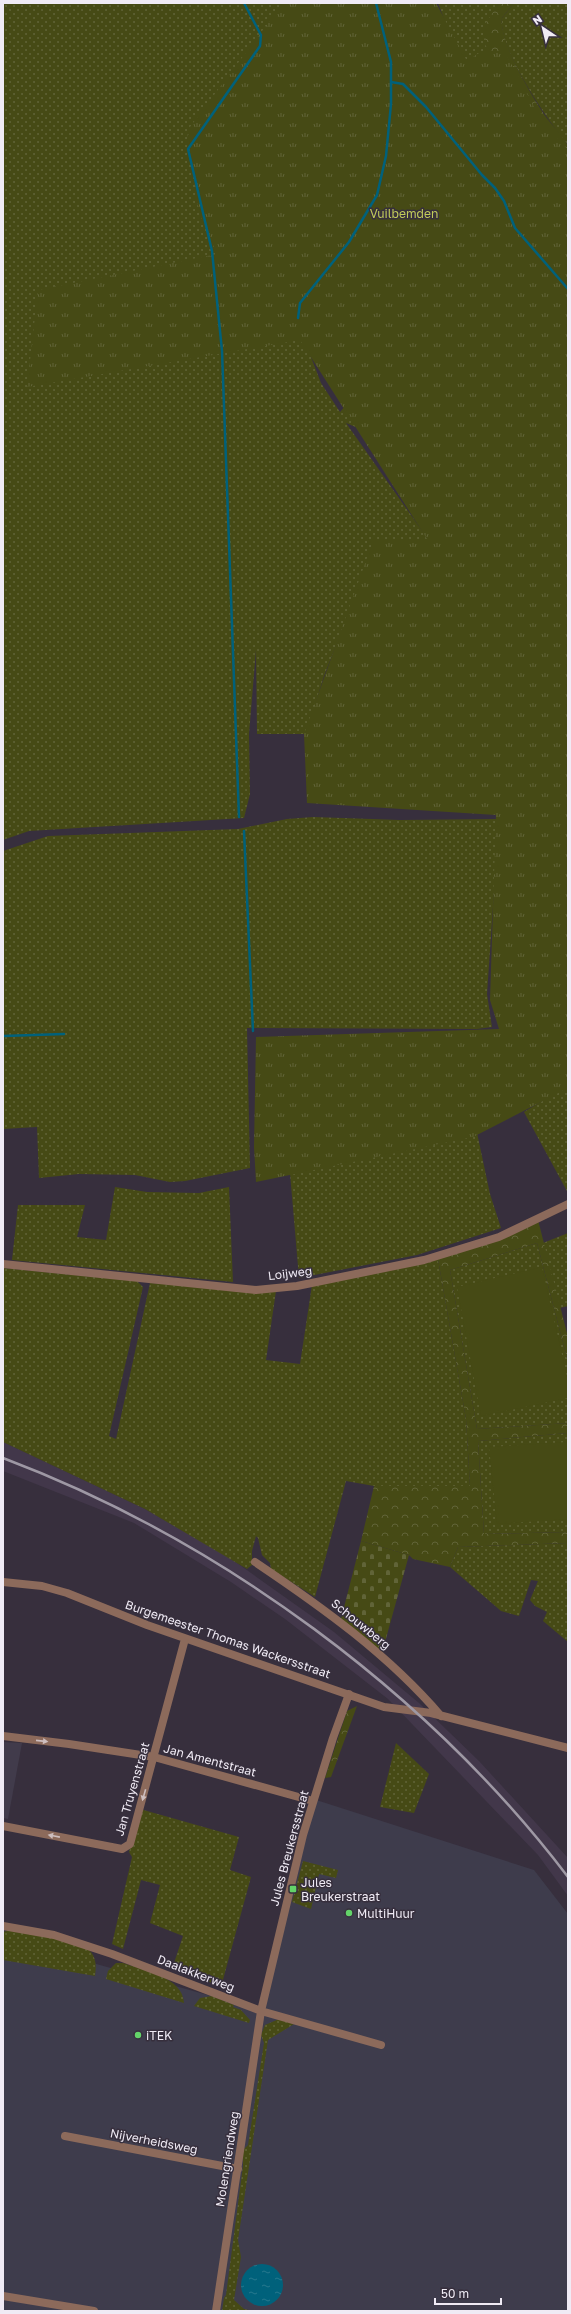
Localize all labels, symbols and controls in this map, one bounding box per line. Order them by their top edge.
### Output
north arrow [523,8,563,48]
text: N [530,12,544,27]
park label: Vuilbemden [370,206,438,221]
street label: Loijweg [267,1263,313,1283]
street label: Schouwberg [328,1595,394,1653]
street label: Burgemeester Thomas Wackersstraat [123,1597,333,1681]
one-way arrow [36,1737,48,1744]
street label: Jan Truyenstraat [111,1740,153,1838]
street label: Jan Amentstraat [162,1740,258,1780]
street label: Jules Breukersstraat [266,1788,312,1908]
one-way arrow [141,1789,147,1801]
one-way arrow [48,1832,60,1838]
place label: Jules Breukerstraat [301,1875,380,1904]
marker: Jules Breukerstraat [288,1884,298,1894]
place label: MultiHuur [357,1906,415,1921]
marker: MultiHuur [344,1908,354,1918]
street label: Daalakkerweg [155,1951,237,1995]
place label: iTEK [146,2028,172,2043]
marker: iTEK [133,2030,143,2040]
street label: Molengriendweg [212,2110,242,2208]
street label: Nijverheidsweg [109,2125,199,2157]
scale bar [435,2280,501,2306]
text: 50 m [441,2286,469,2301]

